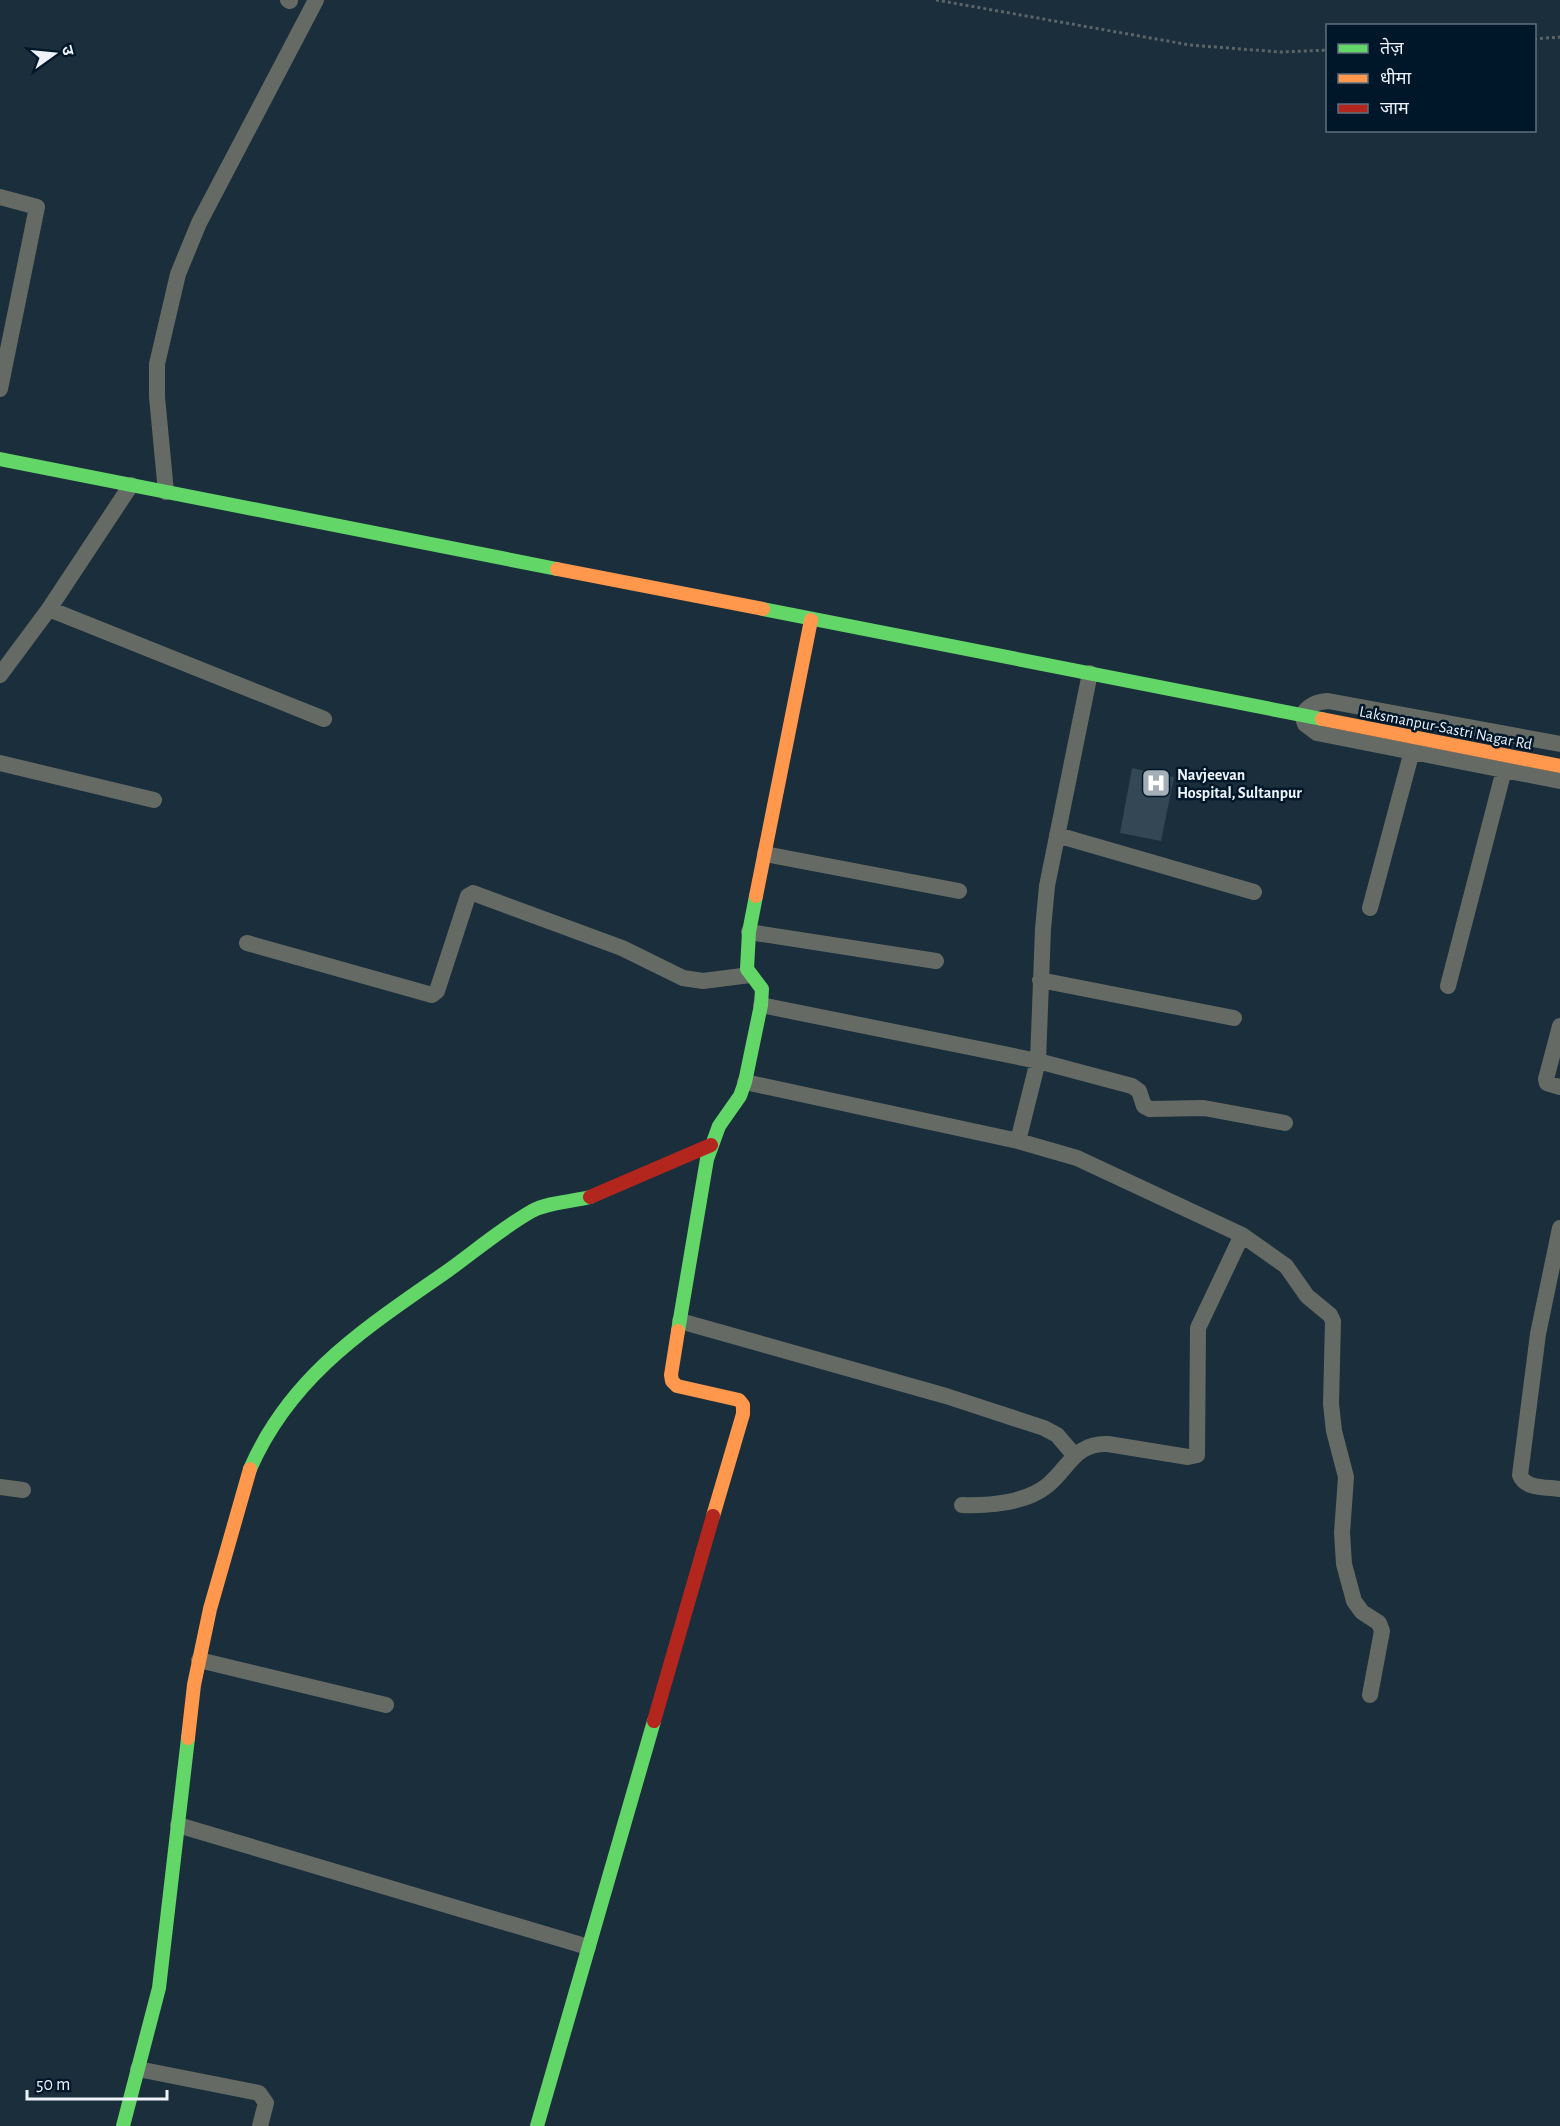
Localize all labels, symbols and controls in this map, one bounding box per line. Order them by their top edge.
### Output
north arrow [24,24,84,84]
legend [1326,24,1536,132]
text: तेज़ [1380,37,1404,58]
text: उ [59,44,77,58]
text: धीमा [1380,68,1411,88]
text: जाम [1380,100,1410,118]
street label: Laksmanpur-Sastri Nagar Rd [1358,703,1534,753]
hospital icon: Navjeevan Hospital, Sultanpur [1140,767,1172,799]
place label: Navjeevan Hospital, Sultanpur [1177,767,1302,801]
scale bar [27,2063,166,2101]
text: 50 m [36,2076,70,2094]

